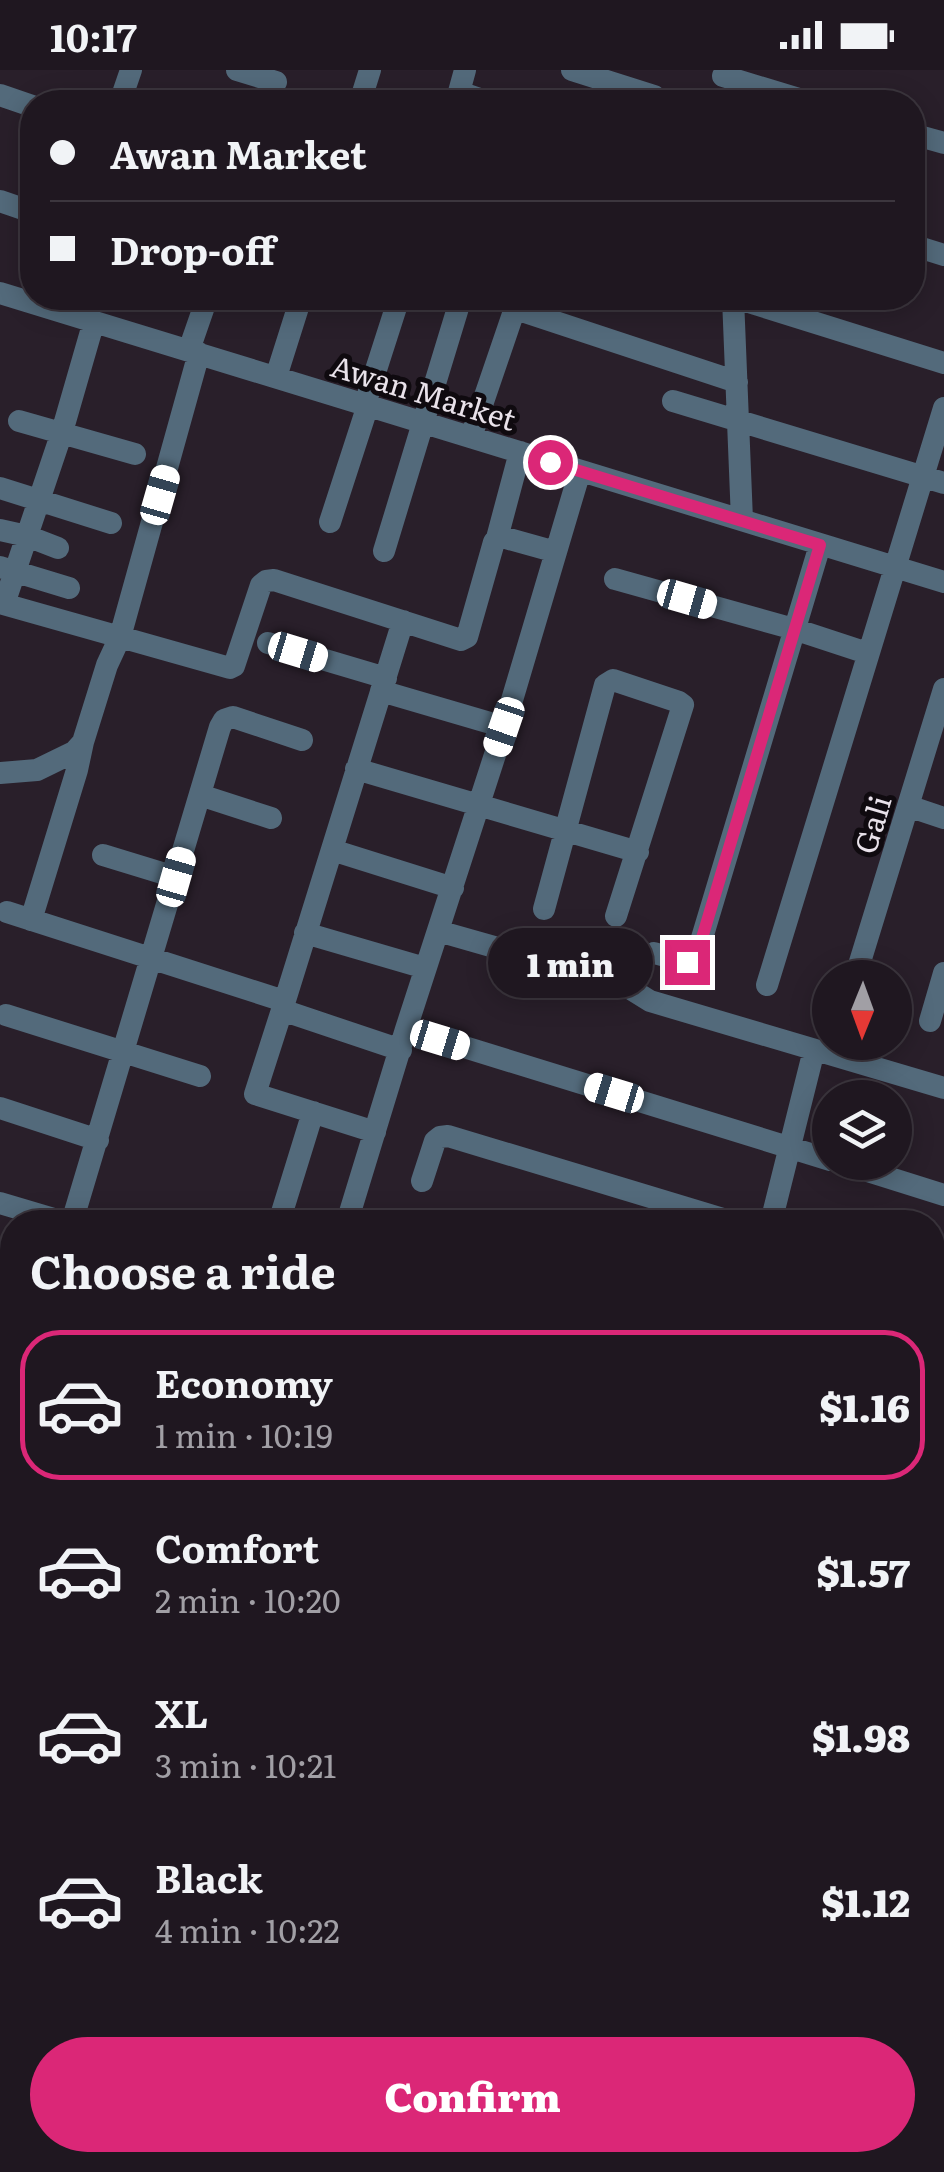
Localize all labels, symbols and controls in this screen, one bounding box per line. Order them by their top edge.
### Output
text: 10:17 [50,7,137,64]
text: Awan Market [110,124,367,181]
text: Drop-off [110,220,275,277]
street label: Awan Market [326,342,522,440]
route start [528,440,573,485]
car [137,462,183,528]
car [654,576,720,622]
car [265,629,331,675]
car [480,694,528,760]
street label: Gali [841,789,901,859]
car [153,844,199,910]
callout: 1 min [487,927,652,997]
text: 1 min [527,939,614,987]
route end [665,940,710,985]
north arrow [812,960,912,1060]
map controls [812,960,912,1180]
car [407,1017,473,1063]
car [581,1070,647,1116]
button: layers [812,1080,912,1180]
text: Choose a ride [30,1236,336,1303]
text: Economy [155,1353,333,1410]
icon: car [35,1360,125,1450]
text: $1.16 [819,1377,910,1434]
text: 1 min · 10:19 [155,1410,333,1458]
text: Comfort [155,1518,319,1575]
icon: car [35,1525,125,1615]
text: $1.57 [816,1542,910,1599]
text: 2 min · 10:20 [155,1575,341,1623]
text: XL [155,1683,208,1740]
icon: car [35,1690,125,1780]
text: $1.98 [812,1707,910,1764]
text: 3 min · 10:21 [155,1740,336,1788]
text: Black [155,1848,263,1905]
icon: car [35,1855,125,1945]
text: $1.12 [821,1872,910,1929]
text: 4 min · 10:22 [155,1905,340,1953]
button: Confirm [30,2037,915,2152]

